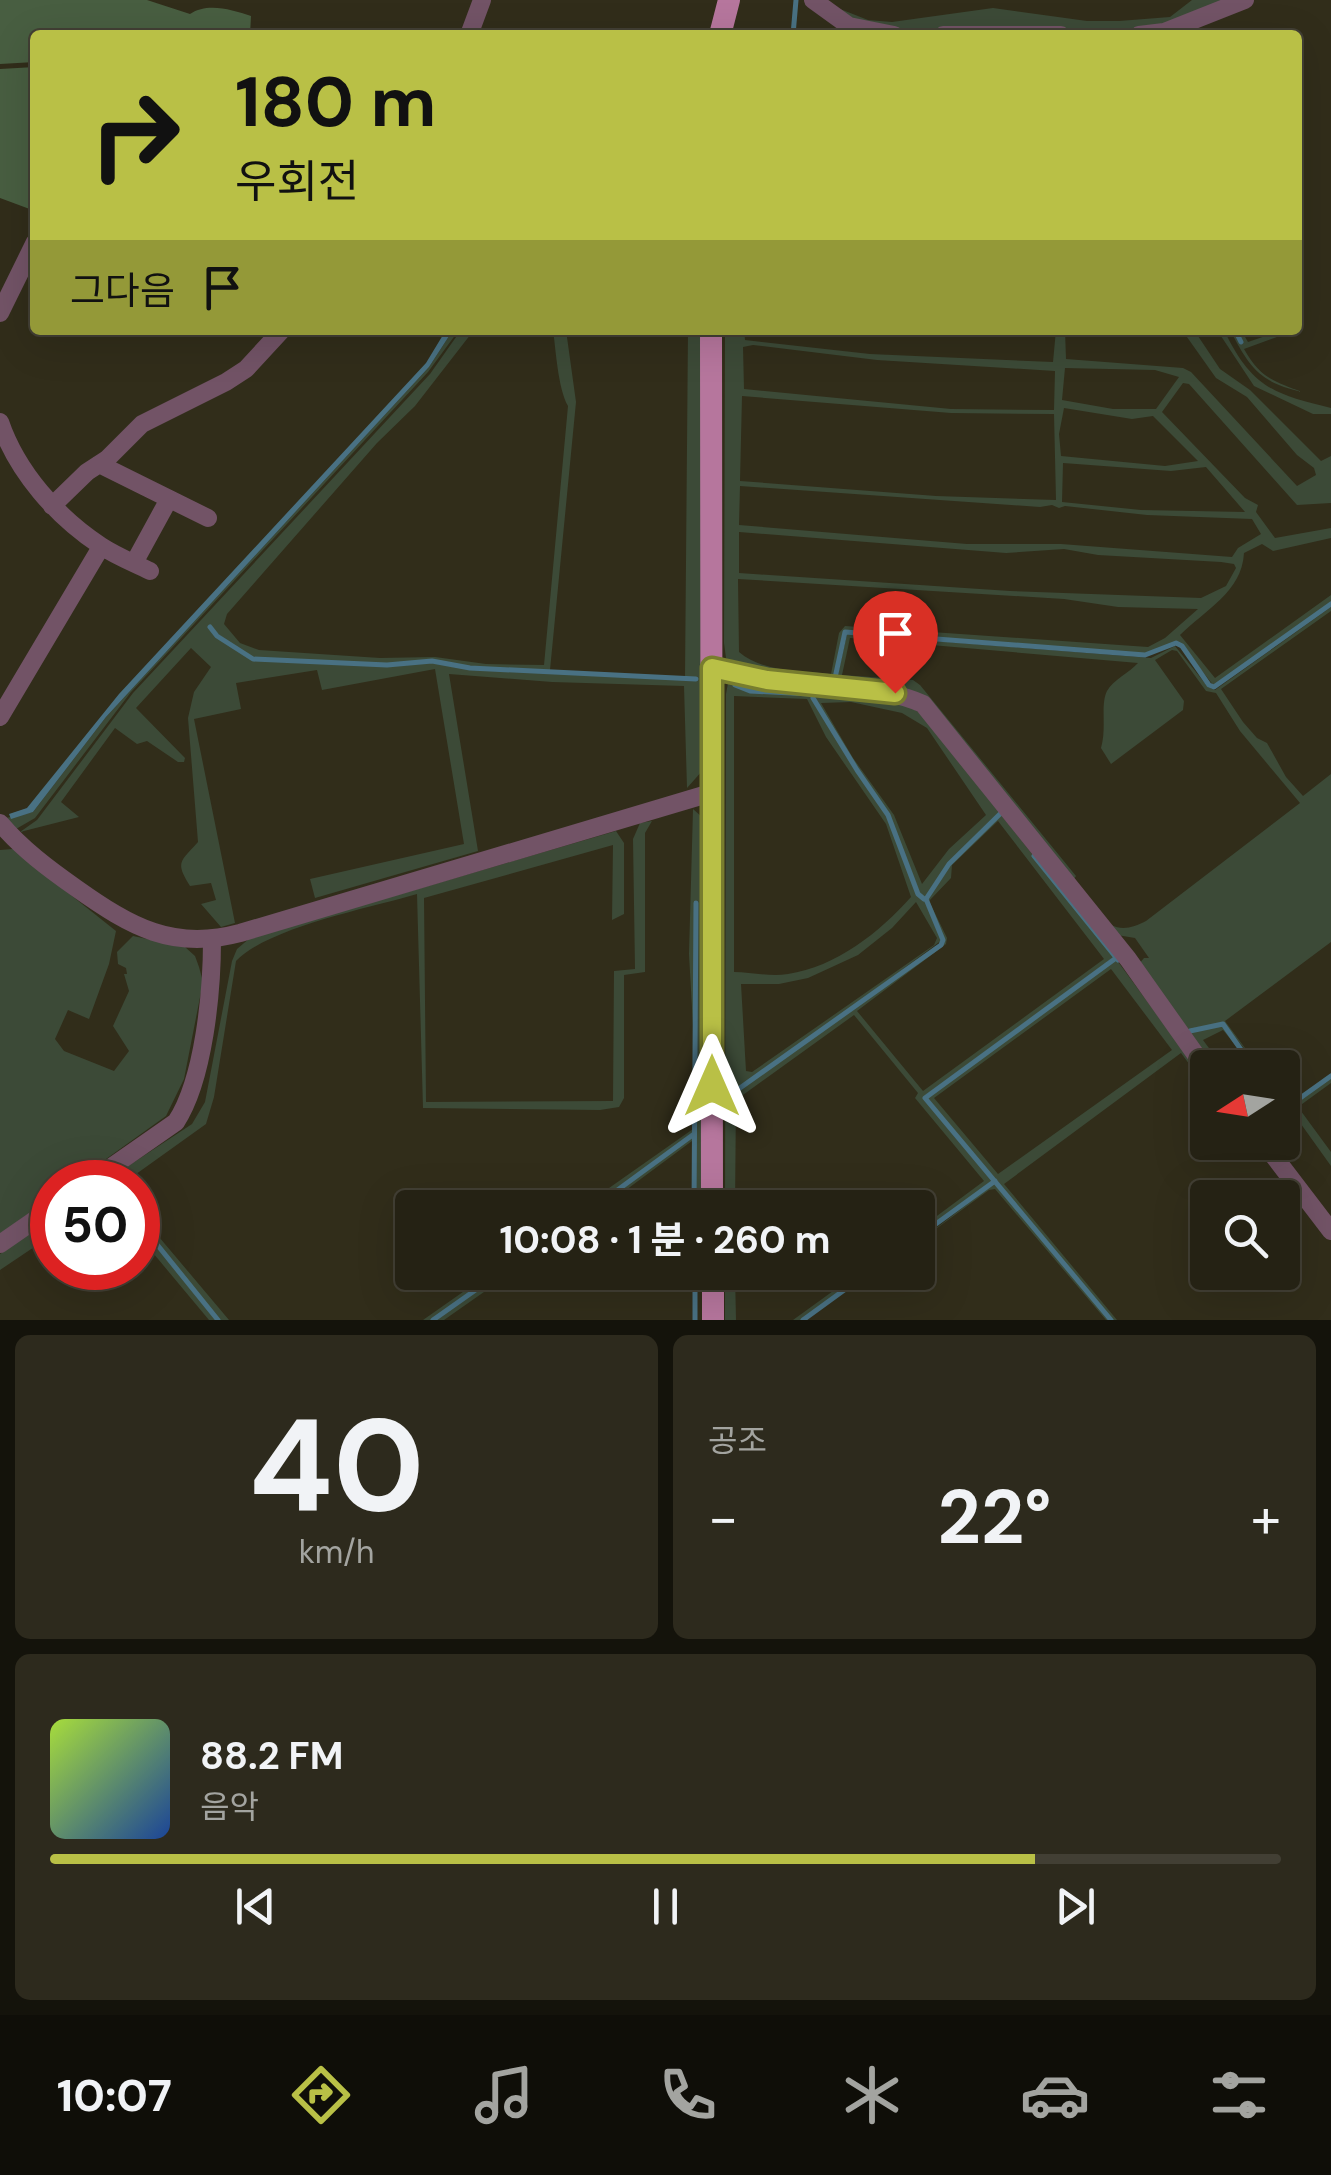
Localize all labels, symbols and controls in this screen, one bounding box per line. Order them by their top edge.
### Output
text: 180 m [235,57,436,148]
icon: right [70,70,200,200]
text: 우회전 [235,152,359,211]
icon: arrive [195,260,250,315]
text: 그다음 [70,266,175,316]
pin [853,591,938,694]
icon: arrive [868,606,923,661]
position arrow [660,1034,764,1138]
north arrow [1190,1050,1300,1160]
map controls [1190,1050,1300,1290]
speed limit sign: 50 [30,1160,160,1290]
button: search [1190,1180,1300,1290]
text: 10:08 · 1 분 · 260 m [499,1215,831,1265]
text: 40 [248,1381,425,1550]
text: 공조 [708,1420,767,1462]
text: 22° [938,1469,1051,1566]
text: − [708,1482,738,1554]
text: + [1251,1482,1281,1554]
text: km/h [299,1531,374,1573]
text: 88.2 FM [200,1731,343,1781]
text: 음악 [200,1786,259,1828]
icon: previous [228,1879,283,1934]
icon: pause [638,1879,693,1934]
icon: next [1048,1879,1103,1934]
icon: directions [286,2060,356,2130]
icon: music [469,2060,539,2130]
icon: phone [653,2060,723,2130]
icon: climate [837,2060,907,2130]
icon: car [1020,2060,1090,2130]
icon: filters [1204,2060,1274,2130]
text: 10:07 [57,2066,172,2125]

